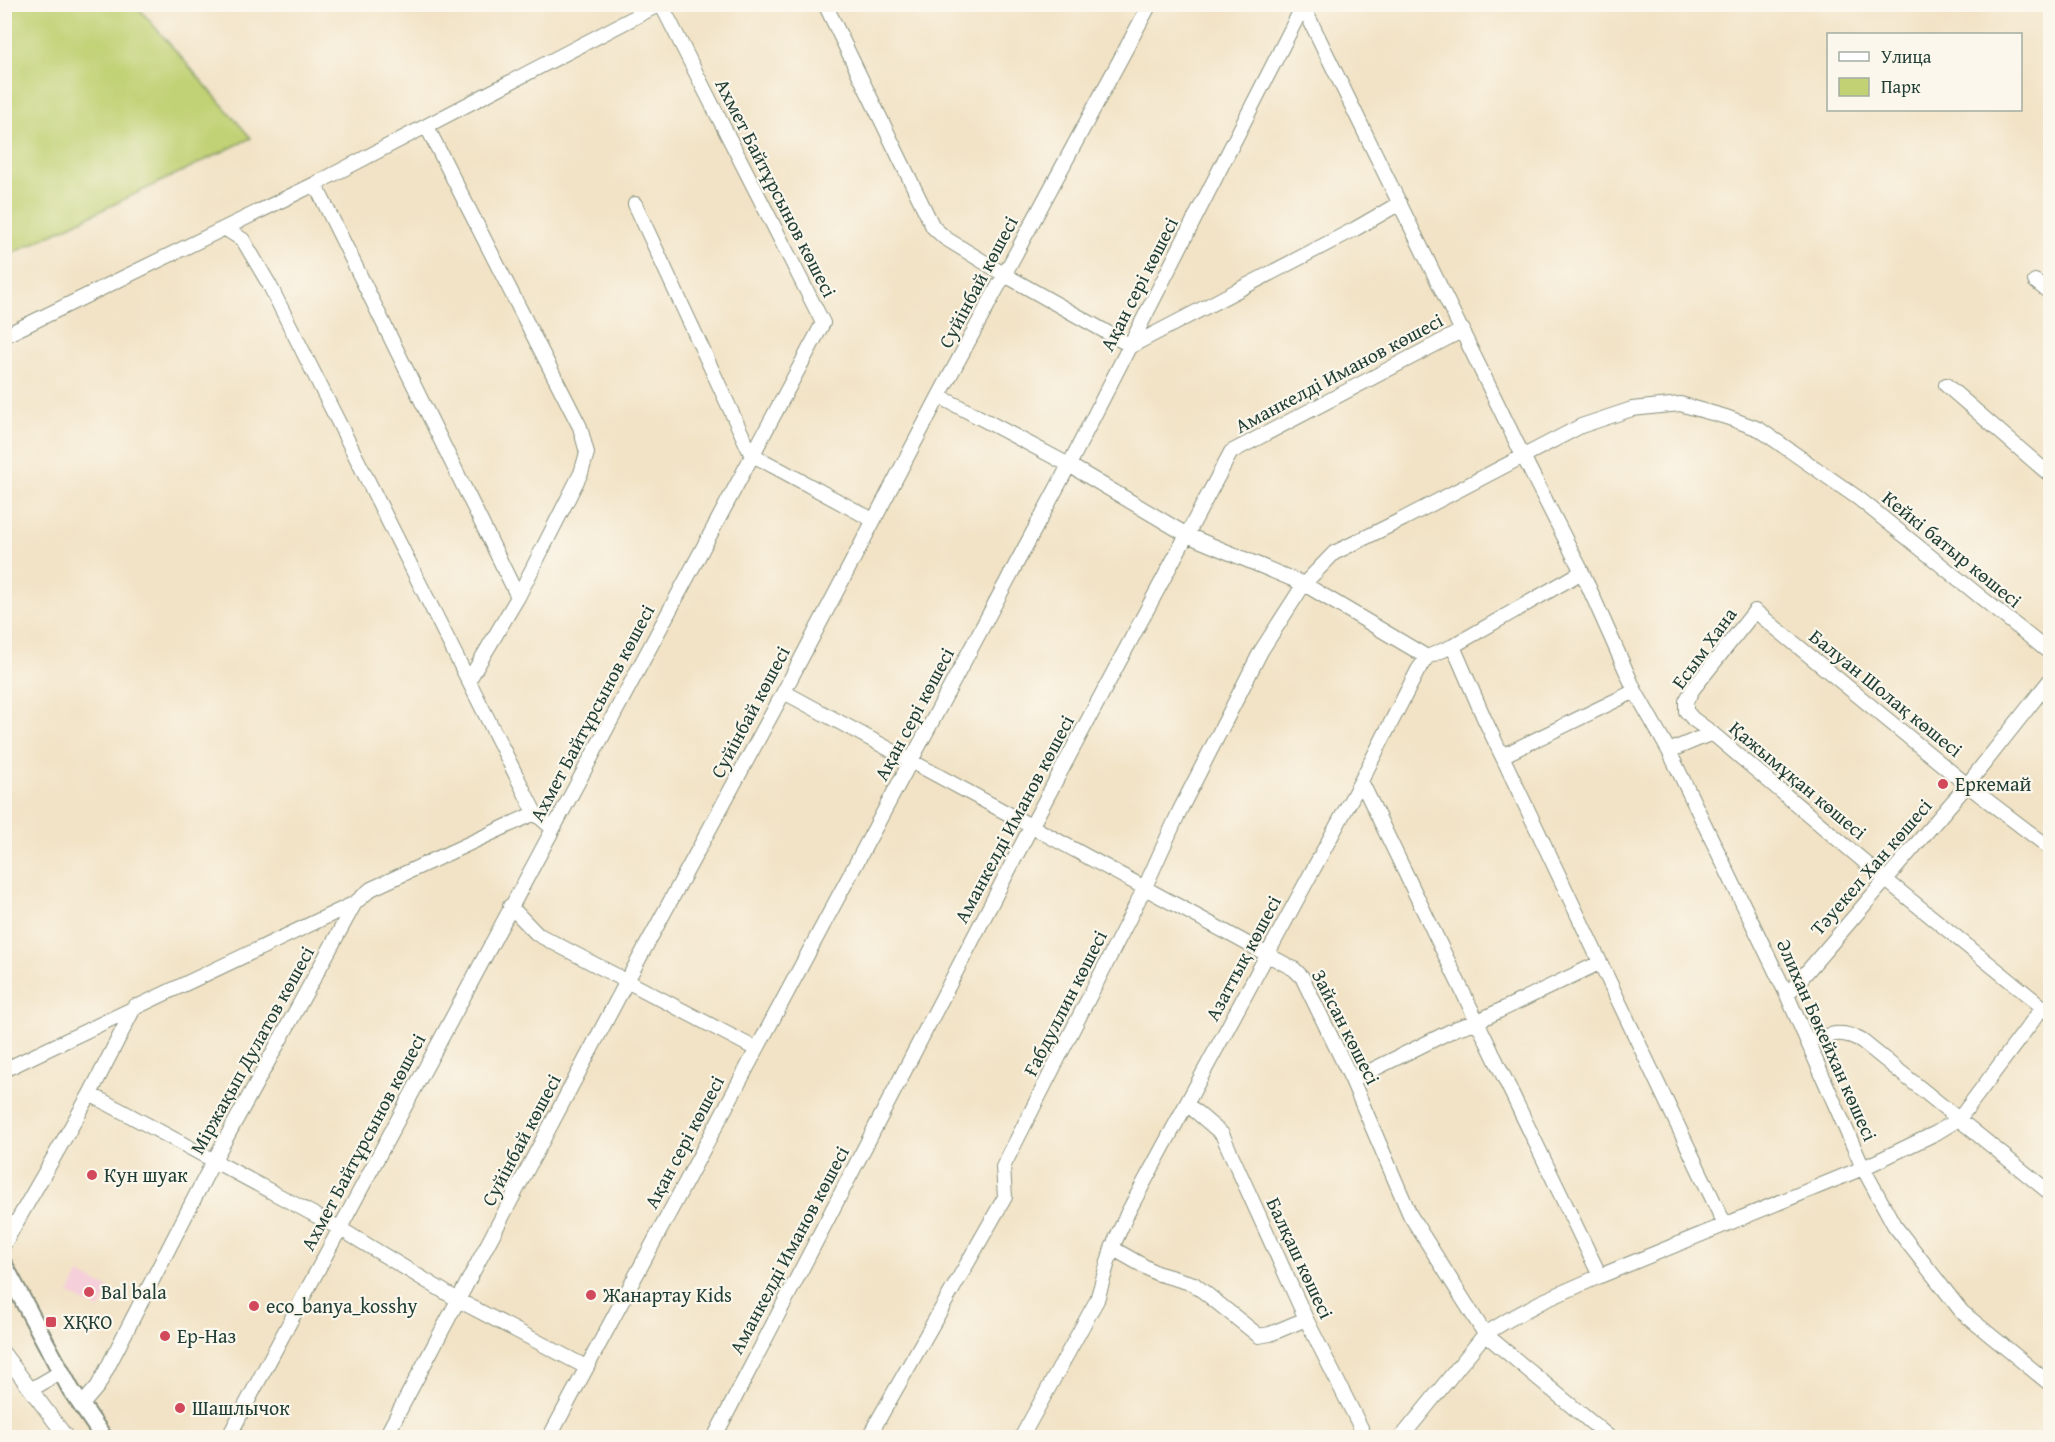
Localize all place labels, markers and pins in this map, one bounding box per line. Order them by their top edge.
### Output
place label: Еркемай [1955,769,2032,798]
marker: Еркемай [1936,777,1950,791]
place label: Кун шуак [104,1160,188,1189]
marker: Кун шуак [85,1168,99,1182]
place label: Bal bala [101,1277,167,1306]
place label: Жанартау Kids [602,1280,732,1309]
marker: Bal bala [82,1285,96,1299]
marker: Жанартау Kids [584,1288,598,1302]
place label: eco_banya_kosshy [266,1291,417,1320]
marker: eco_banya_kosshy [247,1299,261,1313]
place label: ХҚКО [63,1307,113,1336]
marker: ХҚКО [44,1315,58,1329]
place label: Ер-Наз [177,1321,236,1350]
marker: Ер-Наз [158,1329,172,1343]
place label: Шашлычок [192,1393,290,1422]
marker: Шашлычок [173,1401,187,1415]

